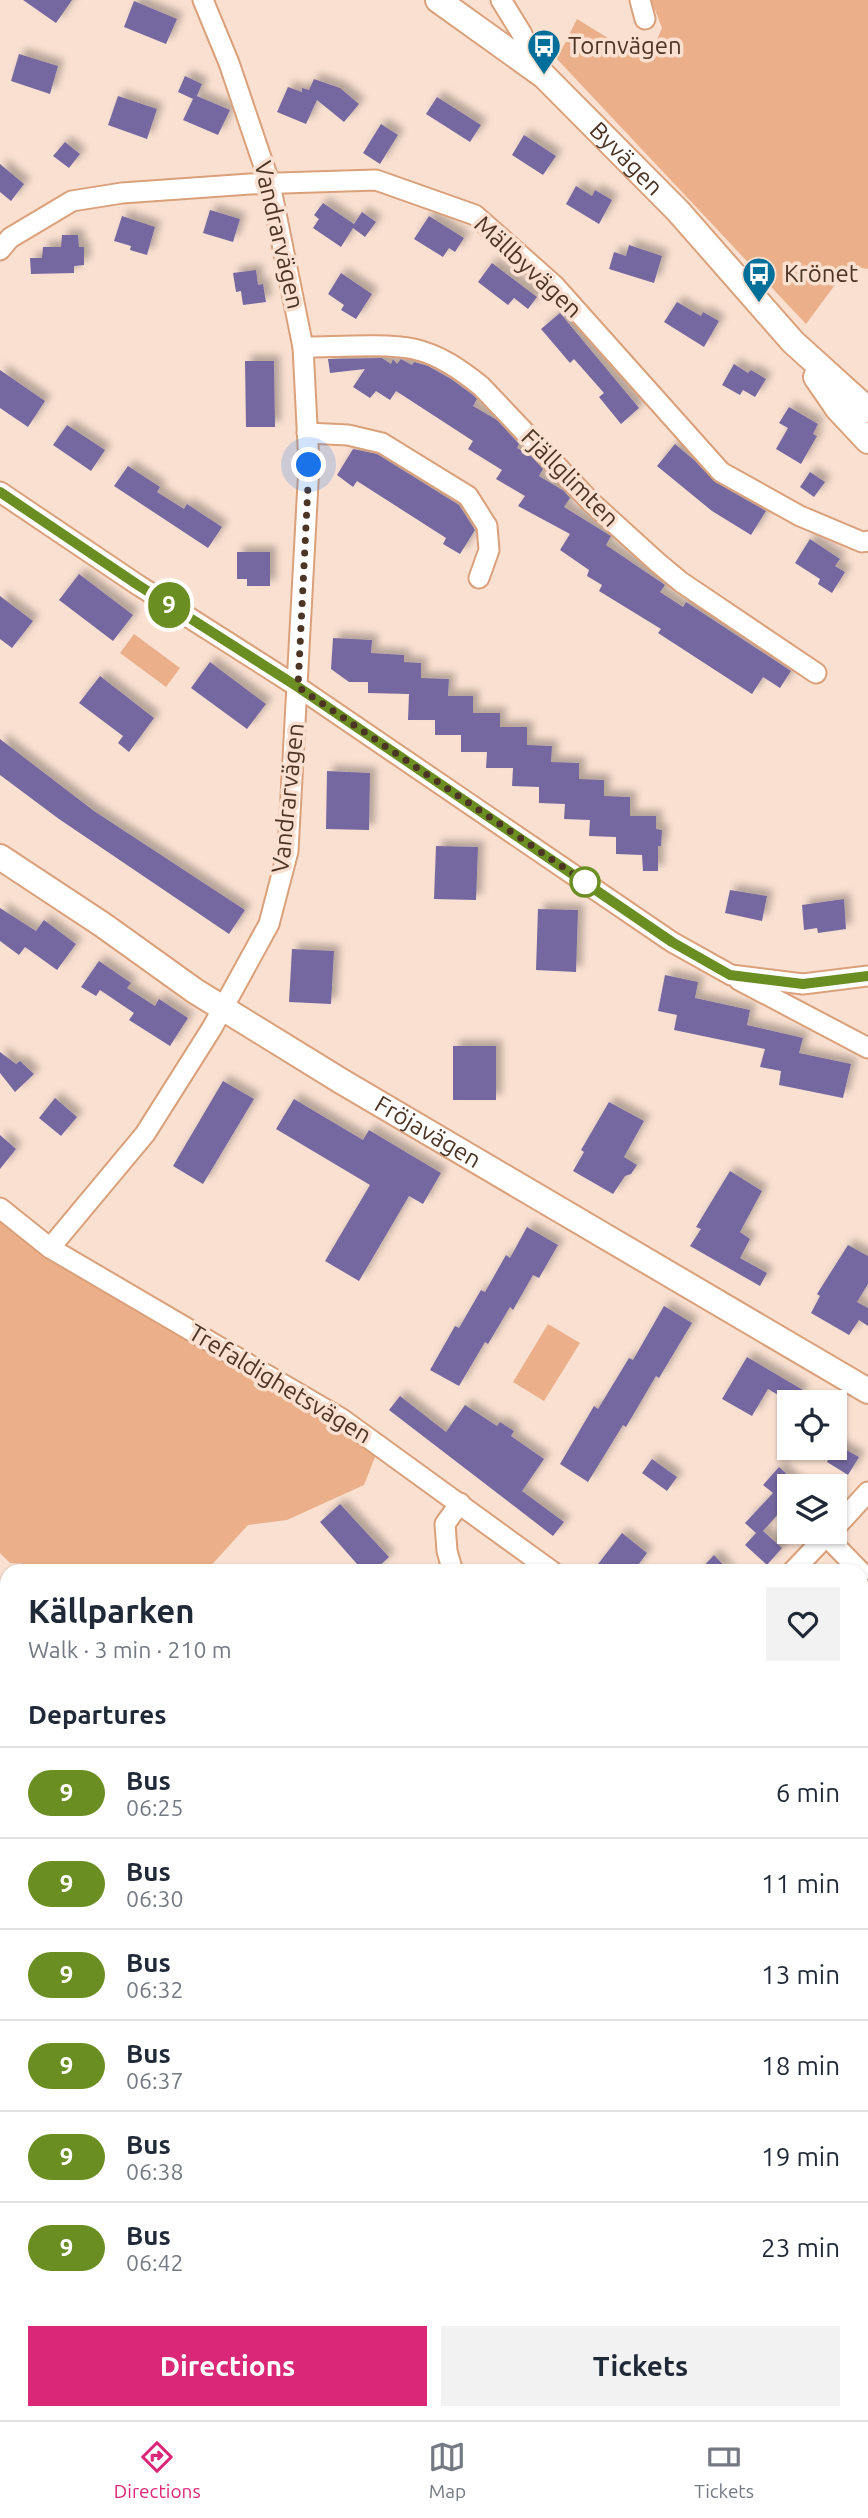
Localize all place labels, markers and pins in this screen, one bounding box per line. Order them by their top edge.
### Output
bus stop icon: Tornvägen [525,27,563,76]
place label: Tornvägen [568,32,682,59]
bus stop icon: Krönet [740,255,778,304]
place label: Krönet [784,260,859,287]
unlabelled marker [570,867,600,897]

